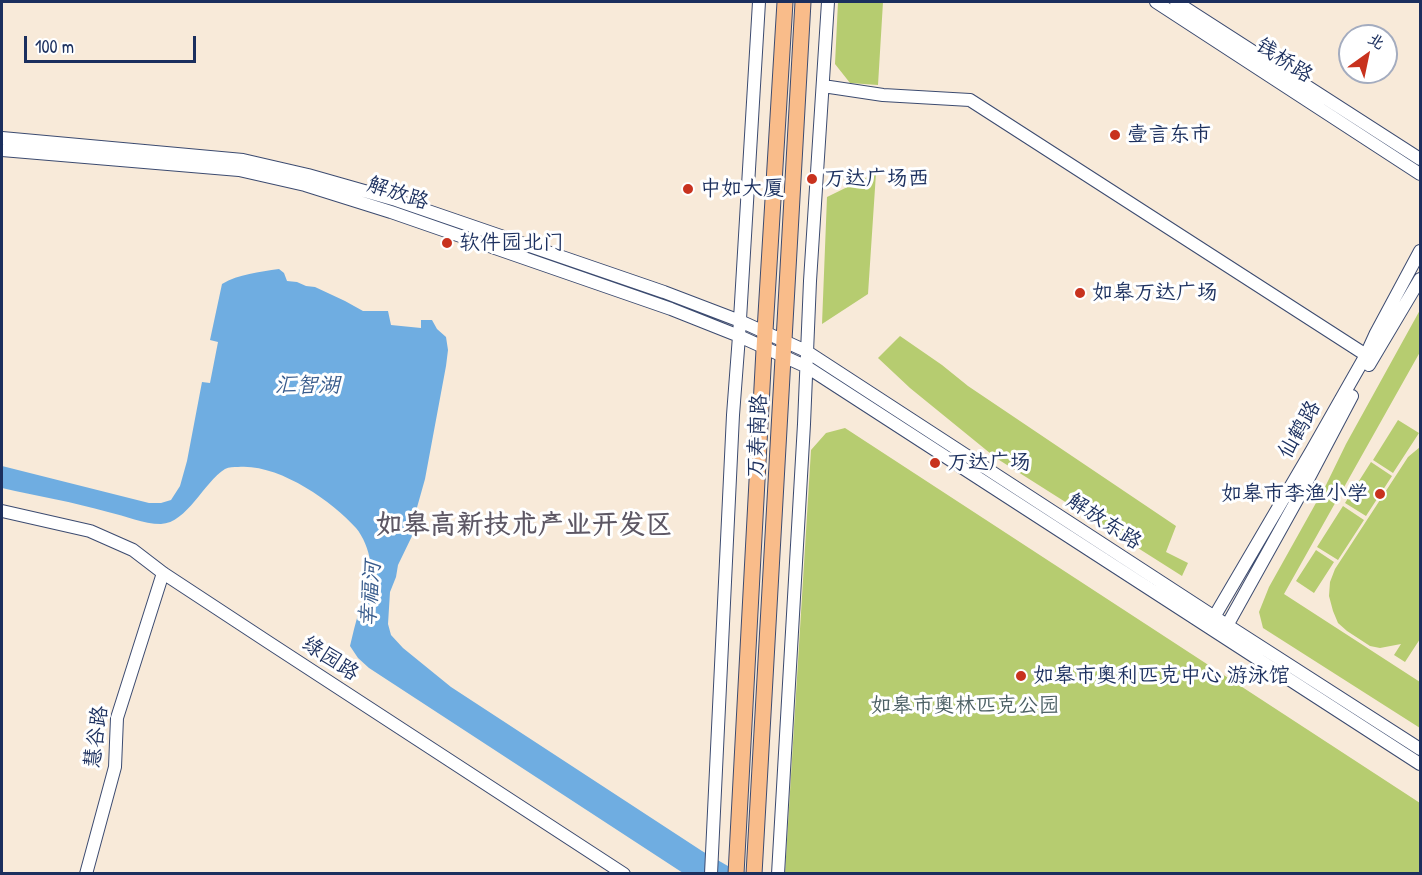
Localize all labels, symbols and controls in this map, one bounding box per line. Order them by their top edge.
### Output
scale bar [27,24,200,62]
north arrow [1338,24,1398,84]
text: 北 [1364,27,1389,54]
street label: 钱桥路 [1251,33,1317,89]
text: 100 m [35,34,74,59]
place label: 壹言东市 [1127,122,1211,148]
marker: 壹言东市 [1108,128,1122,142]
place label: 万达广场西 [824,166,929,192]
street label: 解放路 [364,172,432,216]
marker: 万达广场西 [805,172,819,186]
place label: 中如大厦 [700,176,784,202]
marker: 中如大厦 [681,182,695,196]
place label: 软件园北门 [459,230,564,256]
marker: 软件园北门 [440,236,454,250]
place label: 如皋万达广场 [1092,280,1218,306]
marker: 如皋万达广场 [1073,286,1087,300]
water label: 汇智湖 [274,373,340,399]
street label: 万寿南路 [743,393,773,479]
street label: 仙鹤路 [1273,396,1327,464]
place label: 万达广场 [947,450,1031,476]
marker: 万达广场 [928,456,942,470]
place label: 如皋市李渔小学 [1221,481,1368,507]
marker: 如皋市李渔小学 [1373,487,1387,501]
street label: 解放东路 [1062,489,1146,555]
district label: 如皋高新技术产业开发区 [376,510,672,542]
water label: 幸福河 [355,560,387,628]
street label: 绿园路 [297,631,363,687]
place label: 如皋市奥利匹克中心 游泳馆 [1033,663,1290,689]
marker: 如皋市奥利匹克中心 游泳馆 [1014,669,1028,683]
park label: 如皋市奥林匹克公园 [871,693,1059,719]
street label: 慧谷路 [80,704,114,770]

